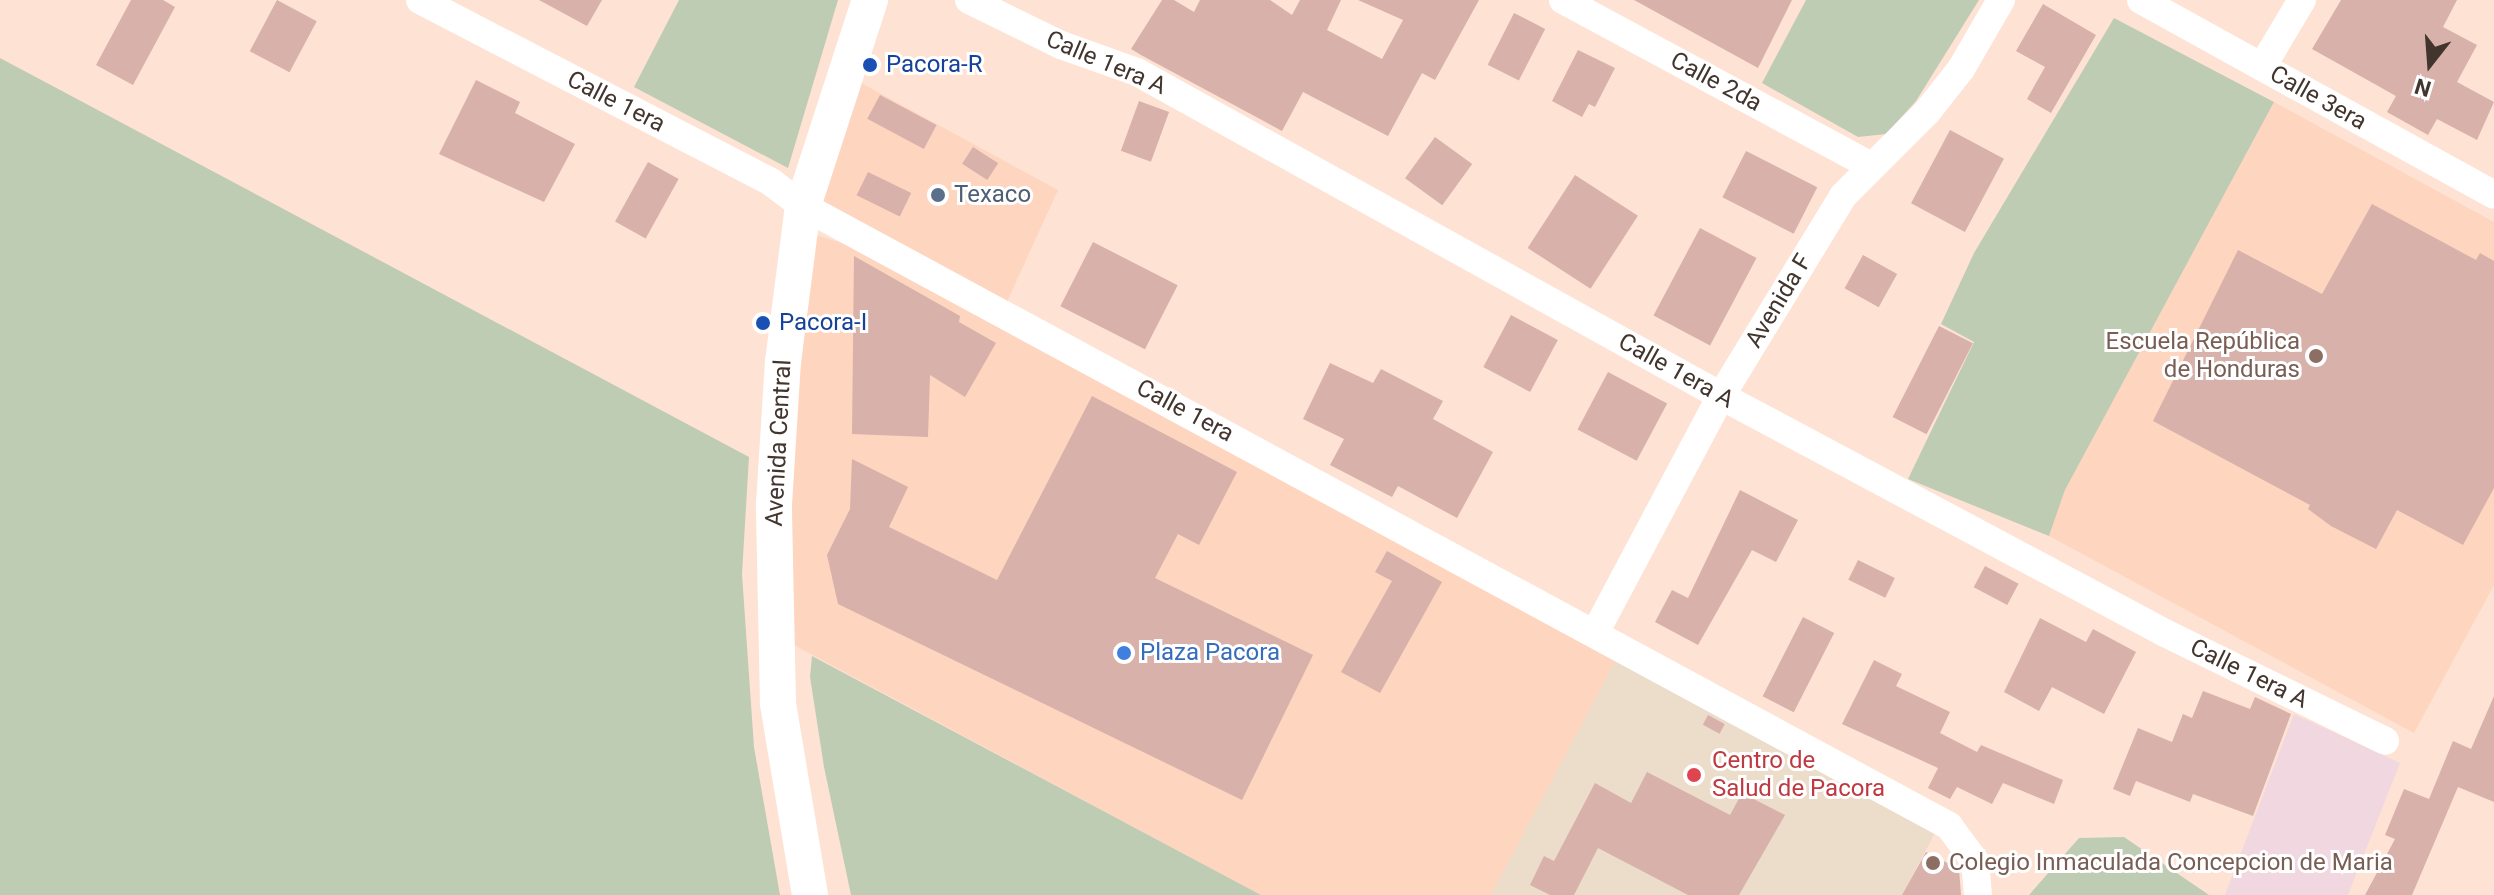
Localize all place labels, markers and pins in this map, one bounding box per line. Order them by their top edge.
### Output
place label: Pacora-R [886,51,982,79]
marker: Pacora-R [861,56,879,74]
place label: Texaco [954,181,1031,209]
marker: Texaco [929,186,947,204]
place label: Pacora-I [779,309,867,337]
marker: Pacora-I [754,314,772,332]
place label: Escuela República de Honduras [2106,328,2300,384]
marker: Escuela República de Honduras [2307,347,2325,365]
place label: Plaza Pacora [1140,639,1280,667]
marker: Plaza Pacora [1115,644,1133,662]
place label: Centro de Salud de Pacora [1712,747,1885,803]
marker: Centro de Salud de Pacora [1683,764,1705,786]
place label: Colegio Inmaculada Concepcion de Maria [1949,849,2393,877]
marker: Colegio Inmaculada Concepcion de Maria [1924,854,1942,872]

